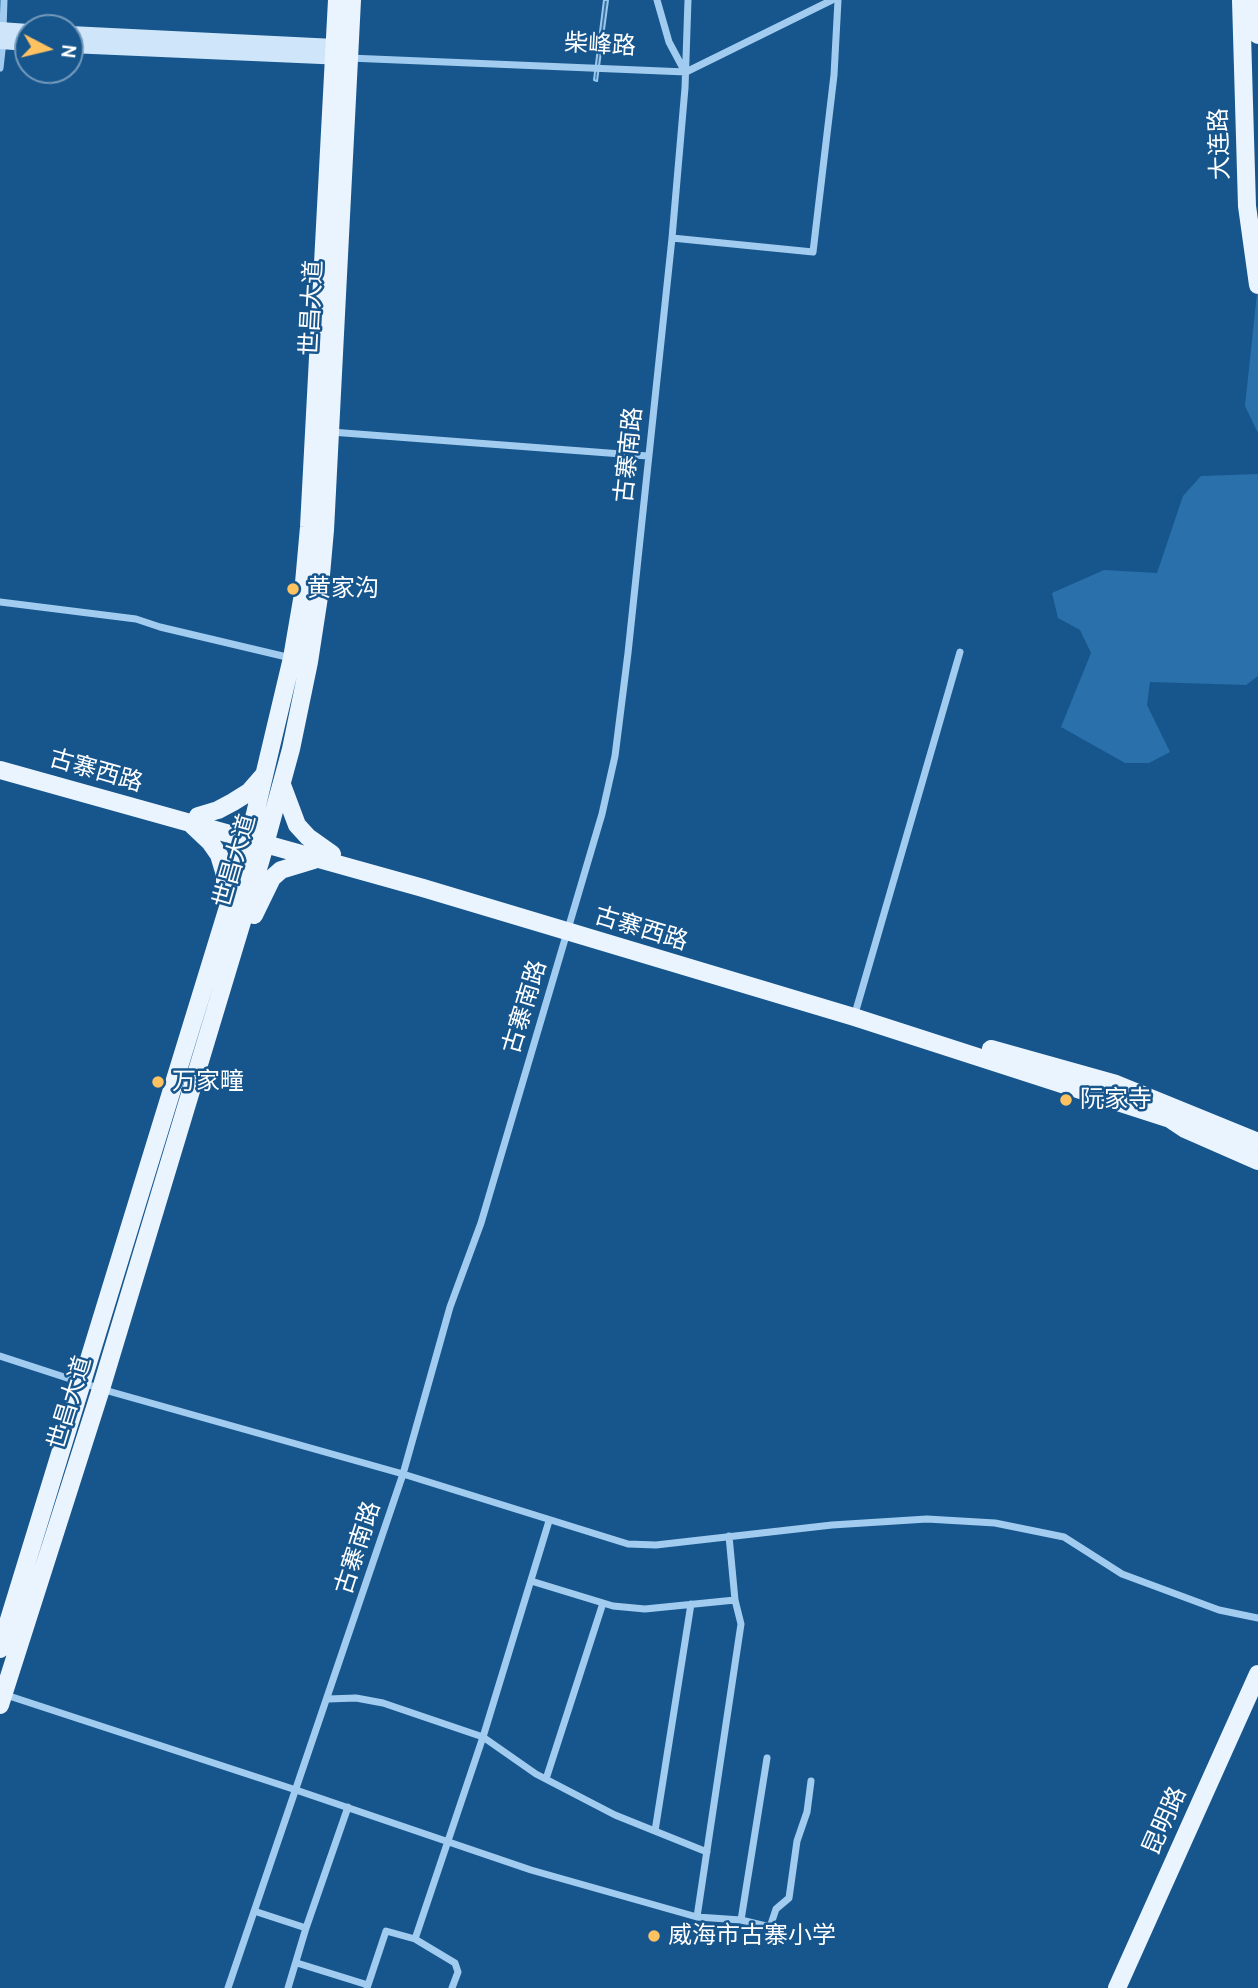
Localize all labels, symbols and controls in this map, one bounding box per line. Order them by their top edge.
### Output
north arrow [14,14,84,84]
street label: 柴峰路 [563,29,637,61]
text: N [56,43,81,59]
street label: 大连路 [1204,108,1236,180]
street label: 世昌大道 [295,259,329,357]
street label: 古寨南路 [610,406,648,504]
place label: 黄家沟 [307,575,379,603]
marker: 黄家沟 [285,581,301,597]
street label: 古寨西路 [46,744,146,798]
street label: 世昌大道 [208,811,262,911]
street label: 古寨西路 [591,901,691,957]
street label: 古寨南路 [497,957,553,1057]
place label: 万家疃 [172,1068,244,1096]
marker: 万家疃 [150,1074,166,1090]
place label: 阮家寺 [1080,1086,1152,1114]
marker: 阮家寺 [1058,1092,1074,1108]
street label: 世昌大道 [42,1353,98,1453]
street label: 古寨南路 [329,1498,387,1598]
street label: 昆明路 [1137,1782,1193,1860]
place label: 威海市古寨小学 [668,1922,836,1950]
marker: 威海市古寨小学 [646,1928,662,1944]

